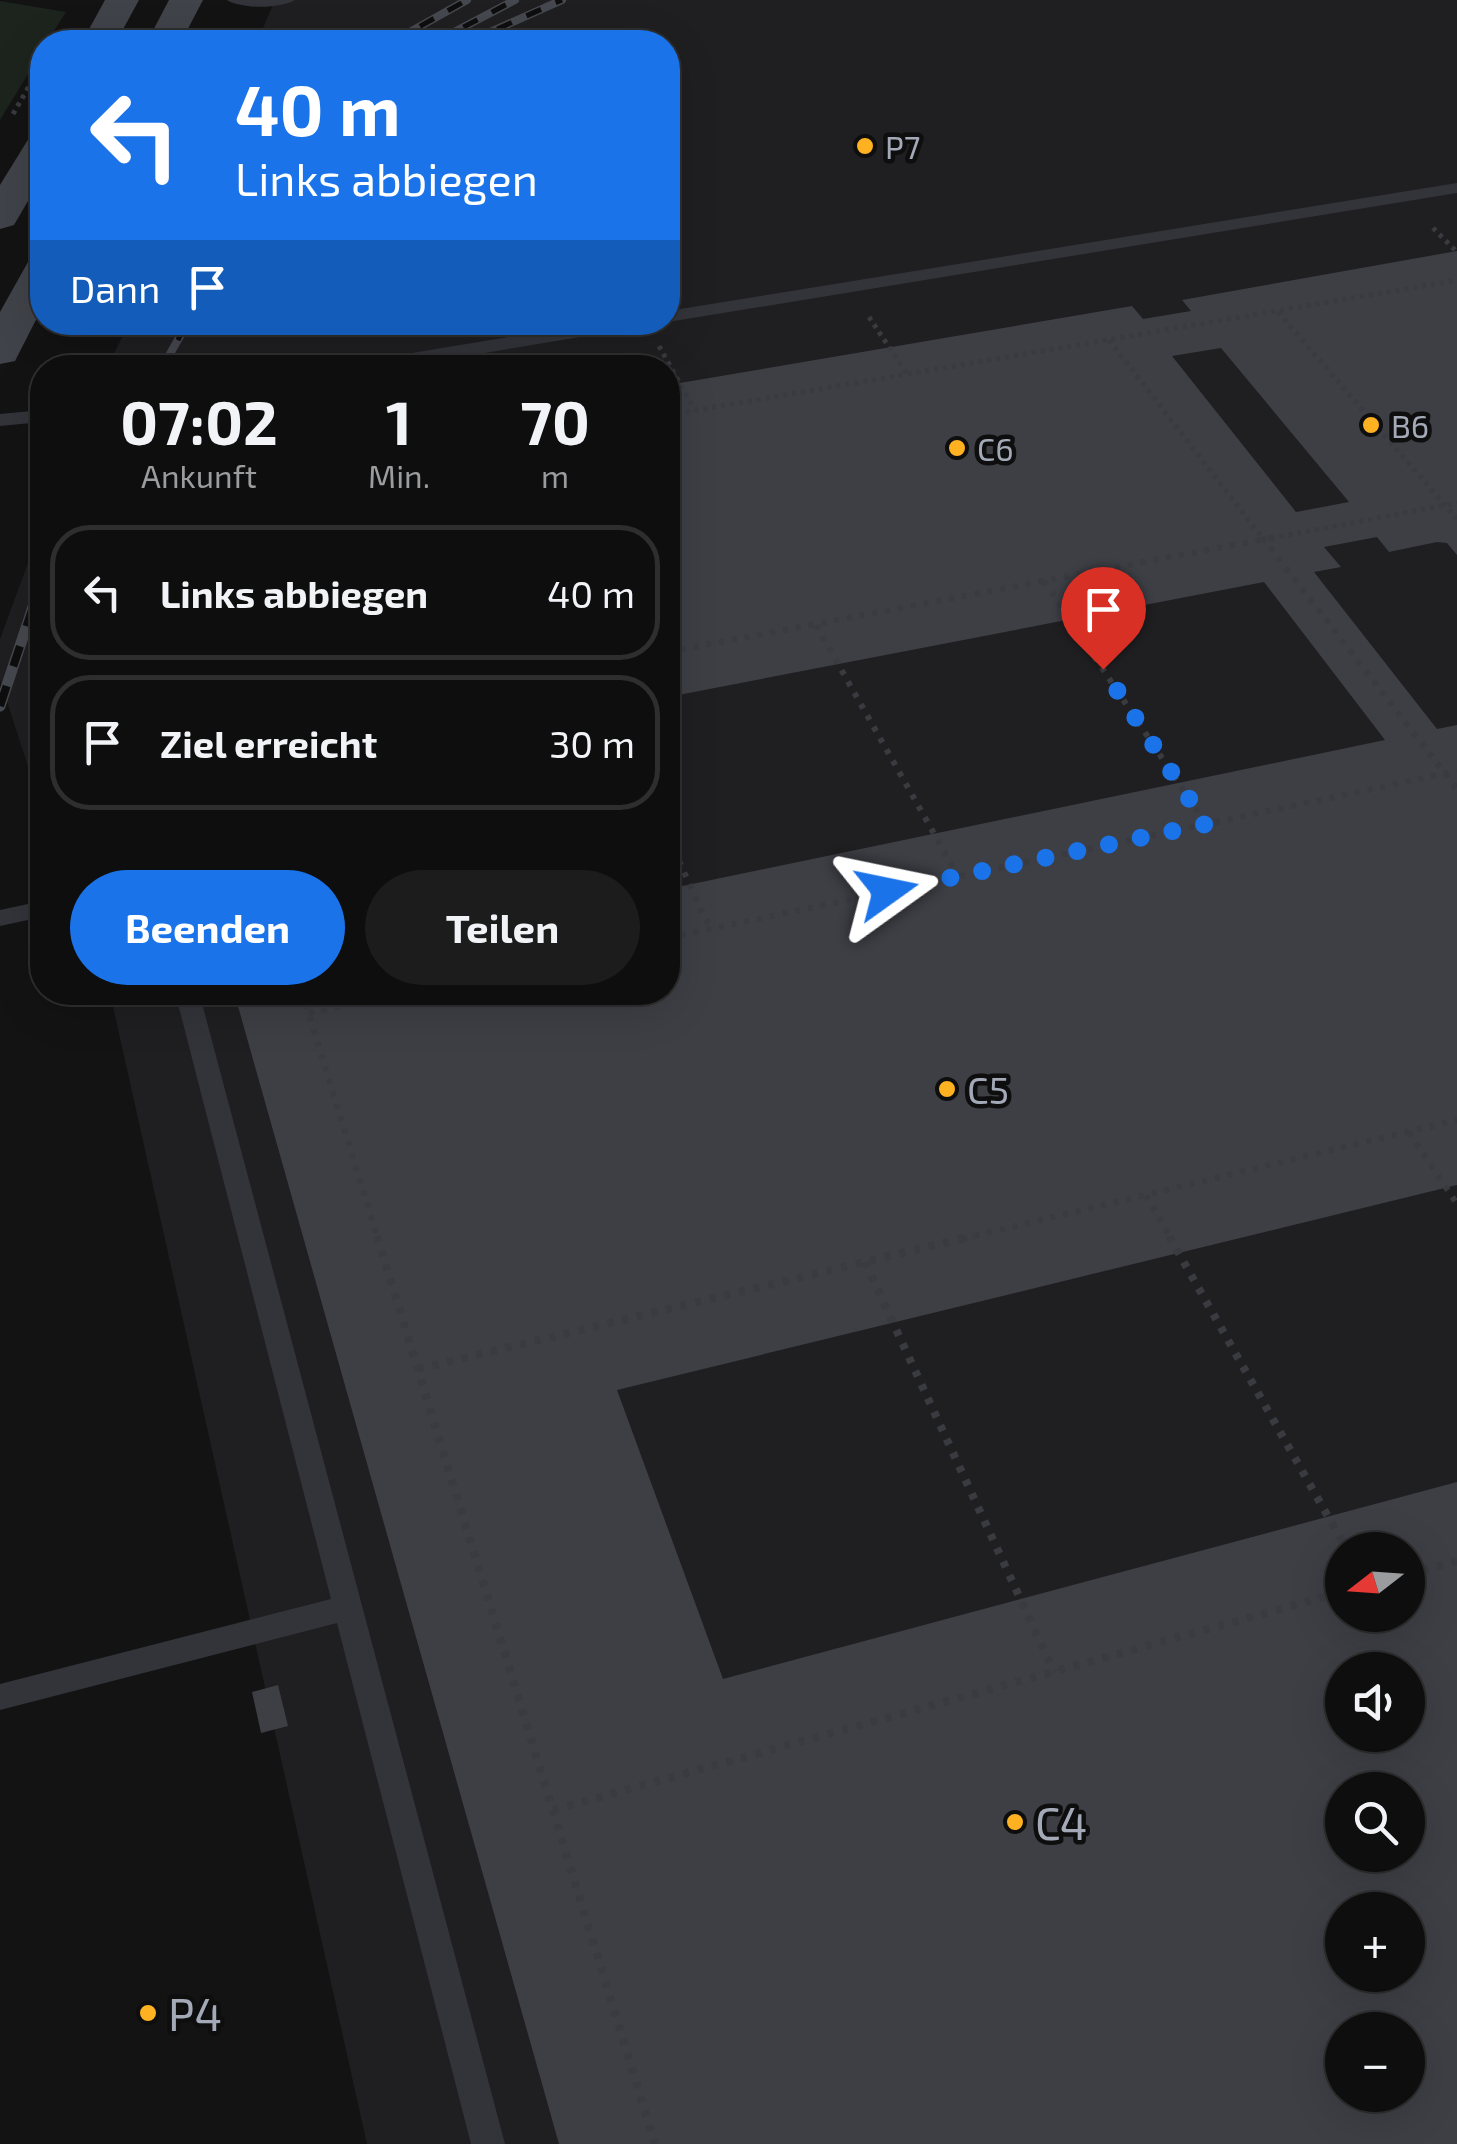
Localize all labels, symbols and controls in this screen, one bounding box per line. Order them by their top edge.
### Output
text: 40 m [235,66,401,150]
icon: left [70,70,200,200]
place label: P7 [885,127,920,165]
marker: P7 [854,135,876,157]
text: Links abbiegen [235,151,538,205]
icon: arrive [180,260,235,315]
text: Dann [70,265,160,311]
text: 07:02 [120,385,278,457]
text: 1 [386,385,412,457]
text: 70 [520,385,590,457]
place label: B6 [1391,406,1429,444]
marker: B6 [1360,414,1382,436]
place label: C6 [977,429,1014,467]
marker: C6 [946,437,968,459]
text: Ankunft [141,456,257,494]
text: Min. [368,456,430,494]
text: m [541,456,569,494]
icon: left [75,565,130,620]
pin [1061,567,1146,670]
text: Links abbiegen [160,570,428,616]
text: 40 m [547,570,635,616]
icon: arrive [1076,582,1131,637]
icon: arrive [75,715,130,770]
text: Ziel erreicht [160,720,377,766]
text: 30 m [549,720,635,766]
position arrow [835,839,939,943]
button: Beenden [70,870,345,985]
button: Teilen [365,870,640,985]
place label: C5 [967,1066,1009,1112]
marker: C5 [936,1078,958,1100]
north arrow [1325,1532,1425,1632]
map controls [1325,1532,1425,2112]
button: sound [1325,1652,1425,1752]
button: search [1325,1772,1425,1872]
place label: C4 [1035,1795,1087,1849]
marker: C4 [1004,1811,1026,1833]
button: + [1325,1892,1425,1992]
place label: P4 [168,1986,222,2040]
marker: P4 [137,2002,159,2024]
button: − [1325,2012,1425,2112]

